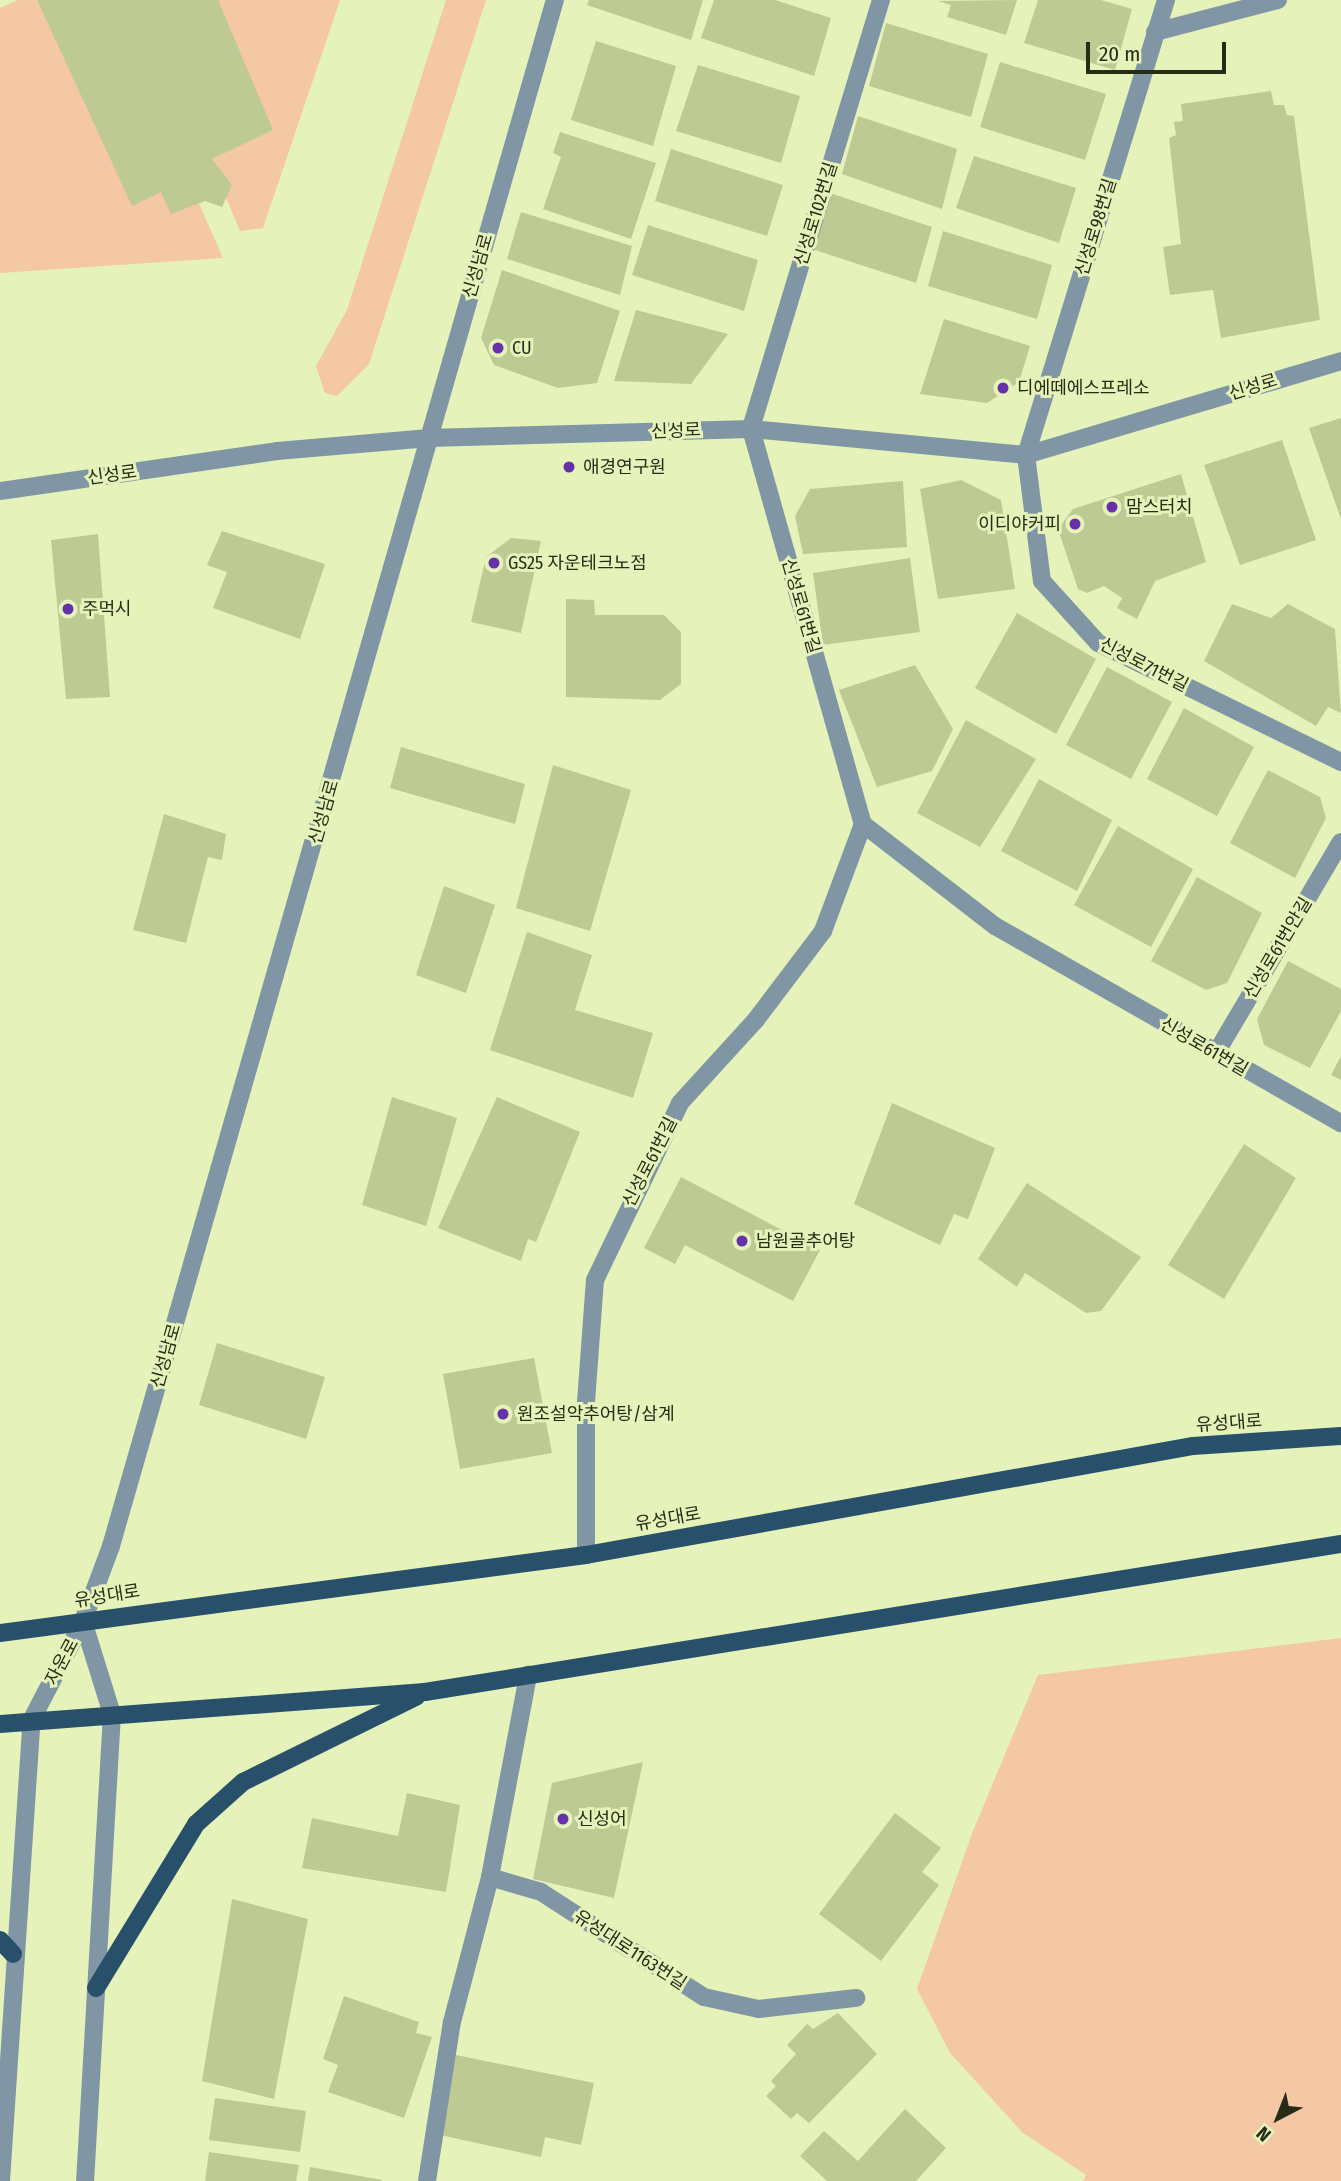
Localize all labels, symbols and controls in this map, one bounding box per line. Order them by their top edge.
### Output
scale bar [1089,28,1229,72]
text: 20 m [1099,41,1140,67]
street label: 신성로102번길 [790,160,842,268]
street label: 신성로98번길 [1071,176,1121,278]
street label: 신성남로 [458,231,498,301]
place label: CU [512,337,532,359]
marker: CU [490,340,506,356]
street label: 신성로 [1226,369,1280,405]
place label: 디에떼에스프레소 [1017,377,1149,399]
marker: 디에떼에스프레소 [995,380,1011,396]
street label: 신성로 [651,419,701,443]
place label: 애경연구원 [583,456,666,478]
marker: 애경연구원 [561,459,577,475]
street label: 신성로 [86,461,138,489]
place label: 맘스터치 [1126,496,1192,518]
marker: 맘스터치 [1104,499,1120,515]
place label: 이디야커피 [978,513,1061,535]
marker: 이디야커피 [1067,516,1083,532]
place label: GS25 자운테크노점 [508,552,647,574]
marker: GS25 자운테크노점 [486,555,502,571]
street label: 신성로61번길 [777,556,825,656]
place label: 주먹시 [82,598,132,620]
marker: 주먹시 [60,601,76,617]
street label: 신성로71번길 [1096,633,1192,697]
street label: 신성남로 [304,777,344,847]
street label: 신성로61번안길 [1239,893,1317,1003]
street label: 신성로61번길 [1156,1013,1252,1081]
street label: 신성로61번길 [618,1113,682,1211]
place label: 남원골추어탕 [756,1230,855,1252]
marker: 남원골추어탕 [734,1233,750,1249]
street label: 신성남로 [146,1321,186,1391]
place label: 원조설악추어탕/삼계 [517,1403,674,1425]
marker: 원조설악추어탕/삼계 [495,1406,511,1422]
street label: 유성대로 [1195,1410,1263,1436]
street label: 유성대로 [634,1503,702,1535]
street label: 유성대로 [73,1580,141,1612]
street label: 자운로 [41,1635,83,1689]
place label: 신성어 [577,1808,627,1830]
marker: 신성어 [555,1811,571,1827]
street label: 유성대로1163번길 [570,1906,690,1994]
north arrow [1243,2083,1313,2153]
text: N [1252,2122,1276,2146]

